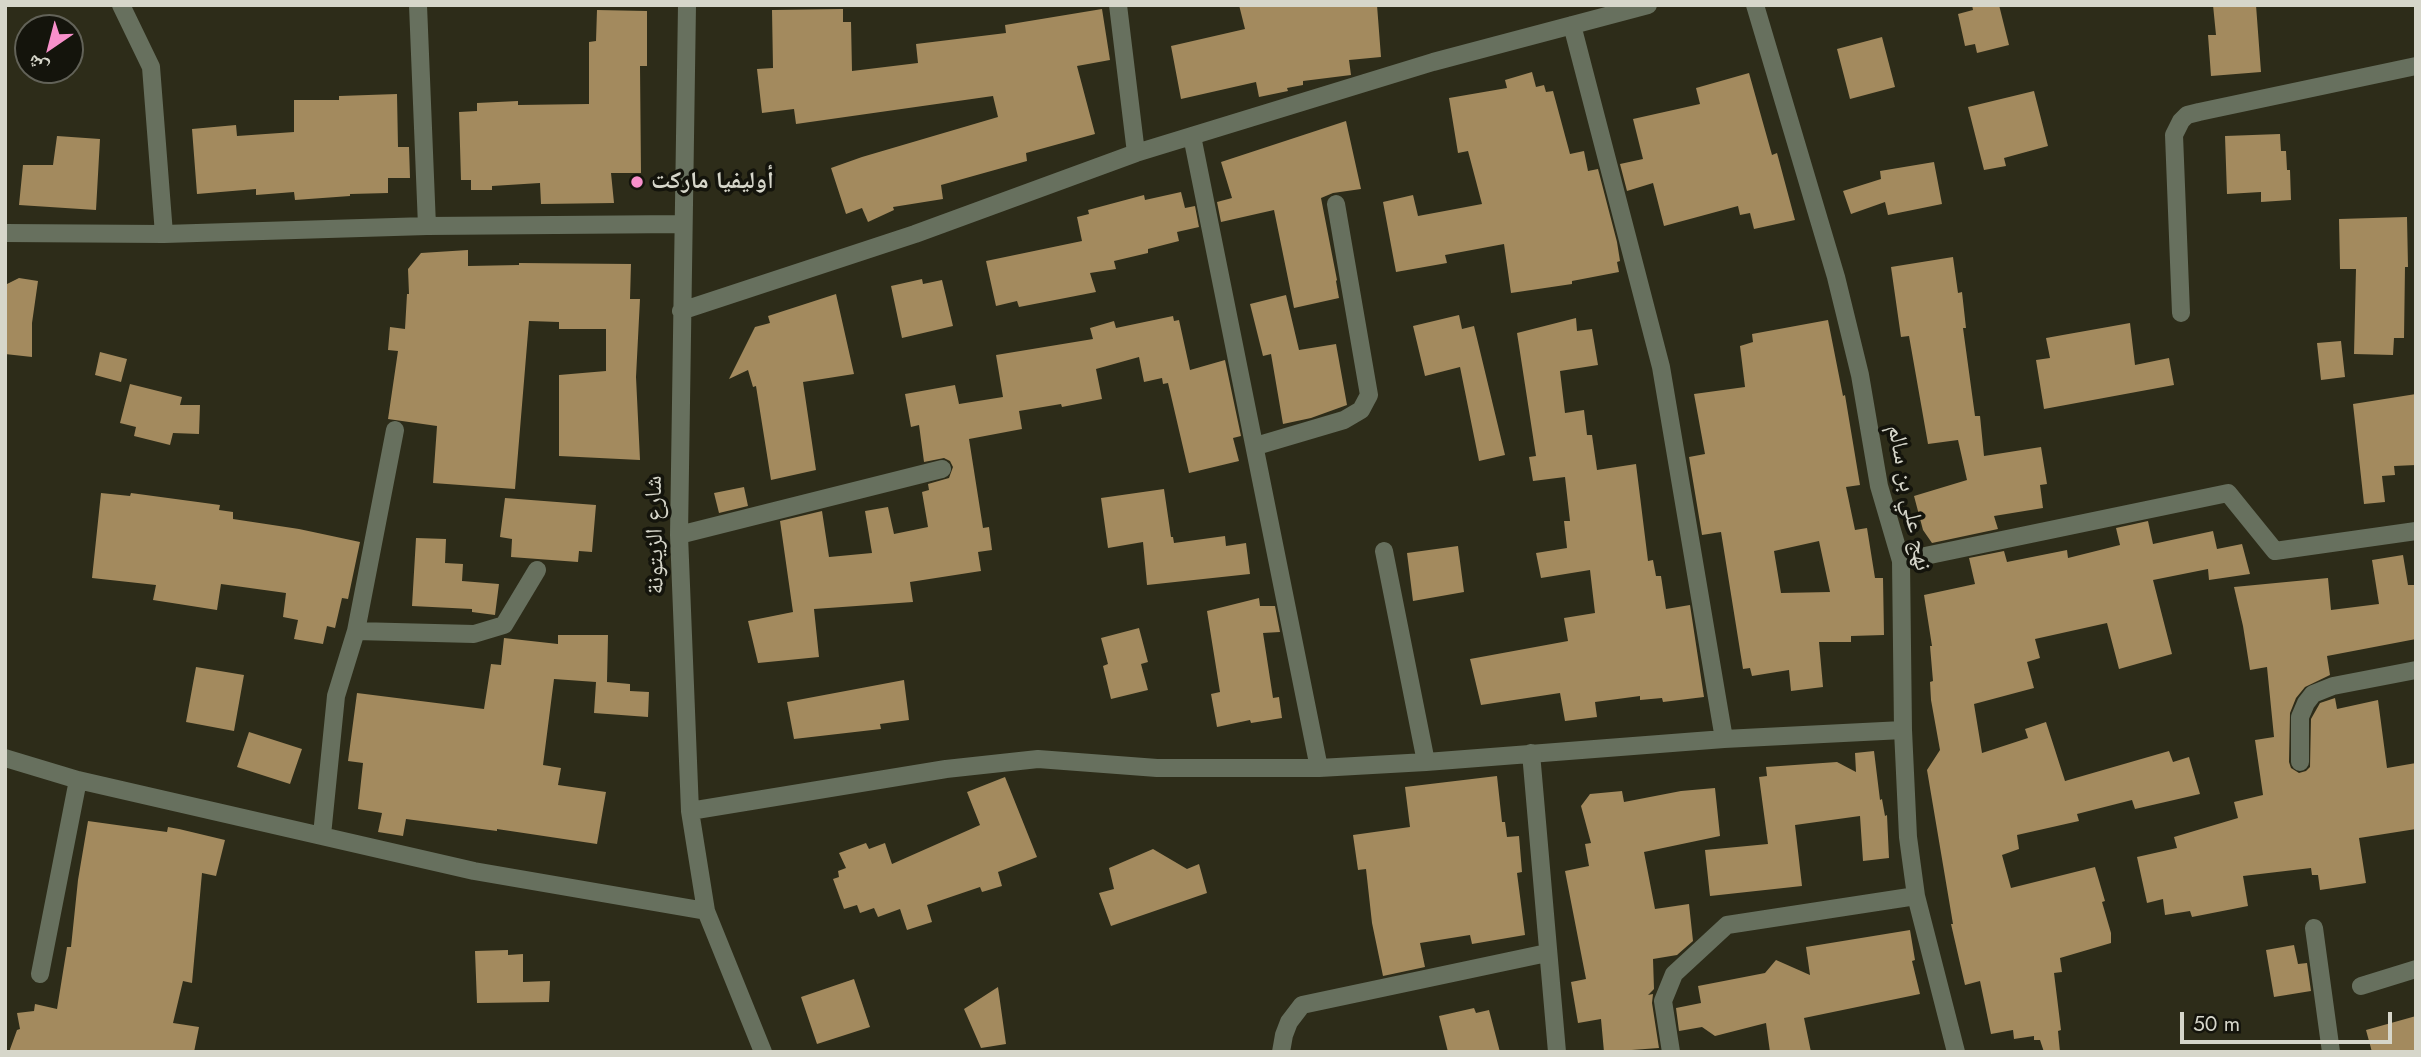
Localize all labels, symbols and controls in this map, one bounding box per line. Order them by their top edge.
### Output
north arrow [14,14,84,84]
text: ش [22,48,54,82]
place label: أوليفيا ماركت [651,168,774,196]
marker: أوليفيا ماركت [629,174,645,190]
street label: نهج علي بن سالم [1880,423,1936,573]
street label: شارع الزيتونة [641,475,671,595]
scale bar [2183,998,2395,1042]
text: 50 m [2193,1009,2240,1039]

